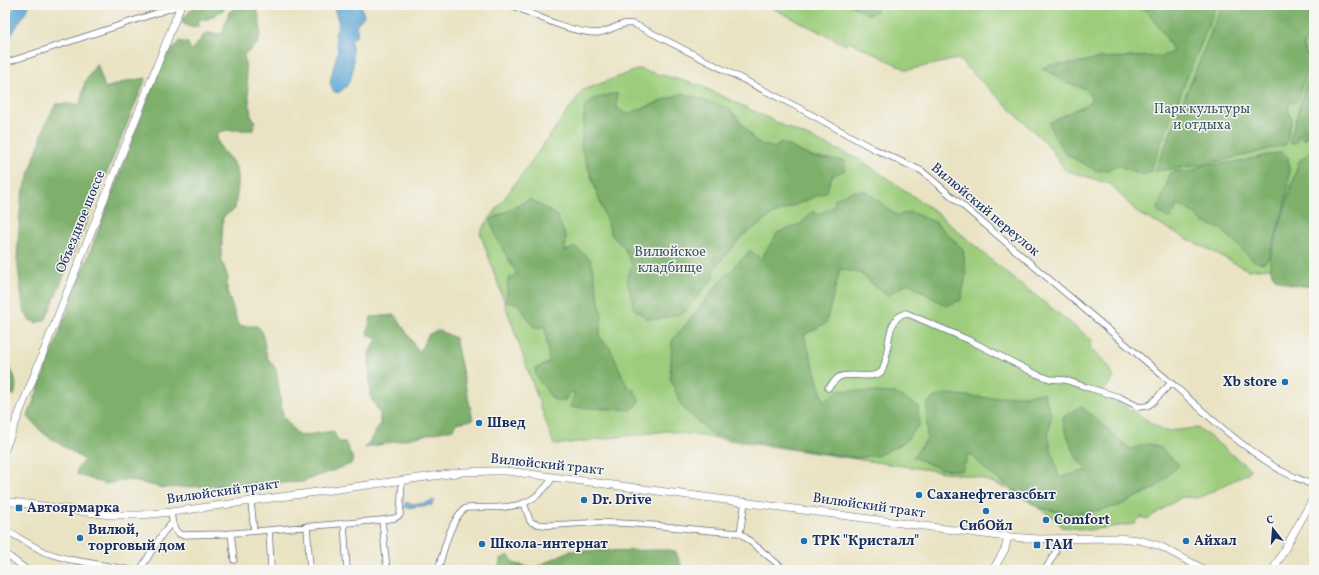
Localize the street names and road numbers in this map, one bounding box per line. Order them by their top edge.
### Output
street label: Вилюйский переулок [927,159,1044,262]
street label: Объездное шоссе [52,168,110,276]
street label: Вилюйский тракт [489,450,605,480]
street label: Вилюйский тракт [165,475,281,509]
street label: Вилюйский тракт [811,489,927,523]

